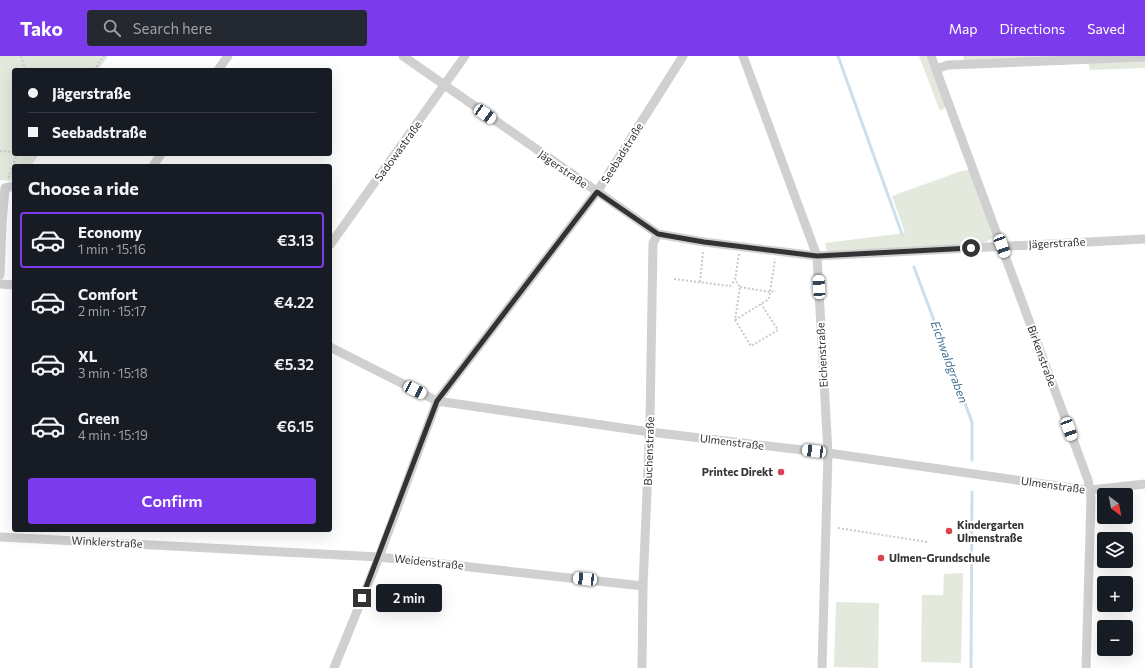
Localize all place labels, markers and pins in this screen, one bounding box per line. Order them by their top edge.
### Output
place label: Printec Direkt [702,465,773,478]
marker: Printec Direkt [776,467,786,477]
place label: Kindergarten Ulmenstraße [957,518,1024,544]
marker: Kindergarten Ulmenstraße [944,526,954,536]
place label: Ulmen-Grundschule [889,551,990,564]
marker: Ulmen-Grundschule [876,553,886,563]

